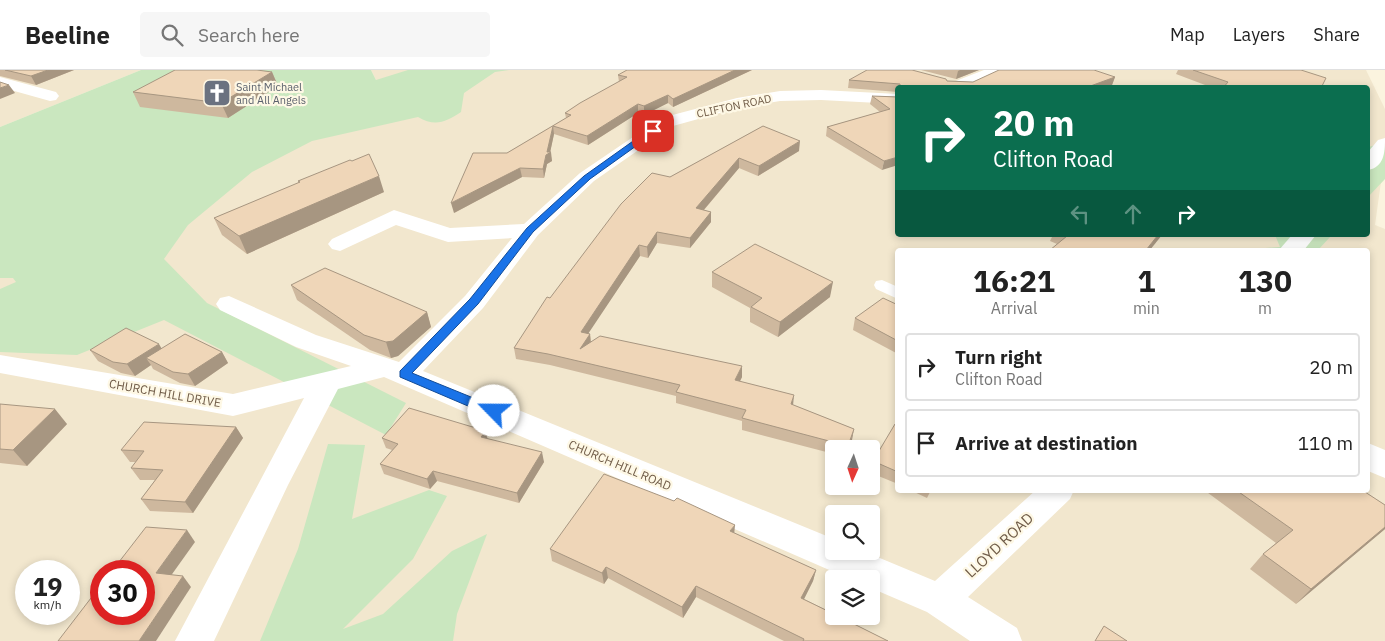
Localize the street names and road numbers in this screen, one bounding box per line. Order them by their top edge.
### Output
street label: CLIFTON ROAD [695,91,773,121]
street label: CHURCH HILL DRIVE [108,376,222,410]
street label: CHURCH HILL ROAD [566,437,674,493]
street label: LLOYD ROAD [961,508,1037,582]

